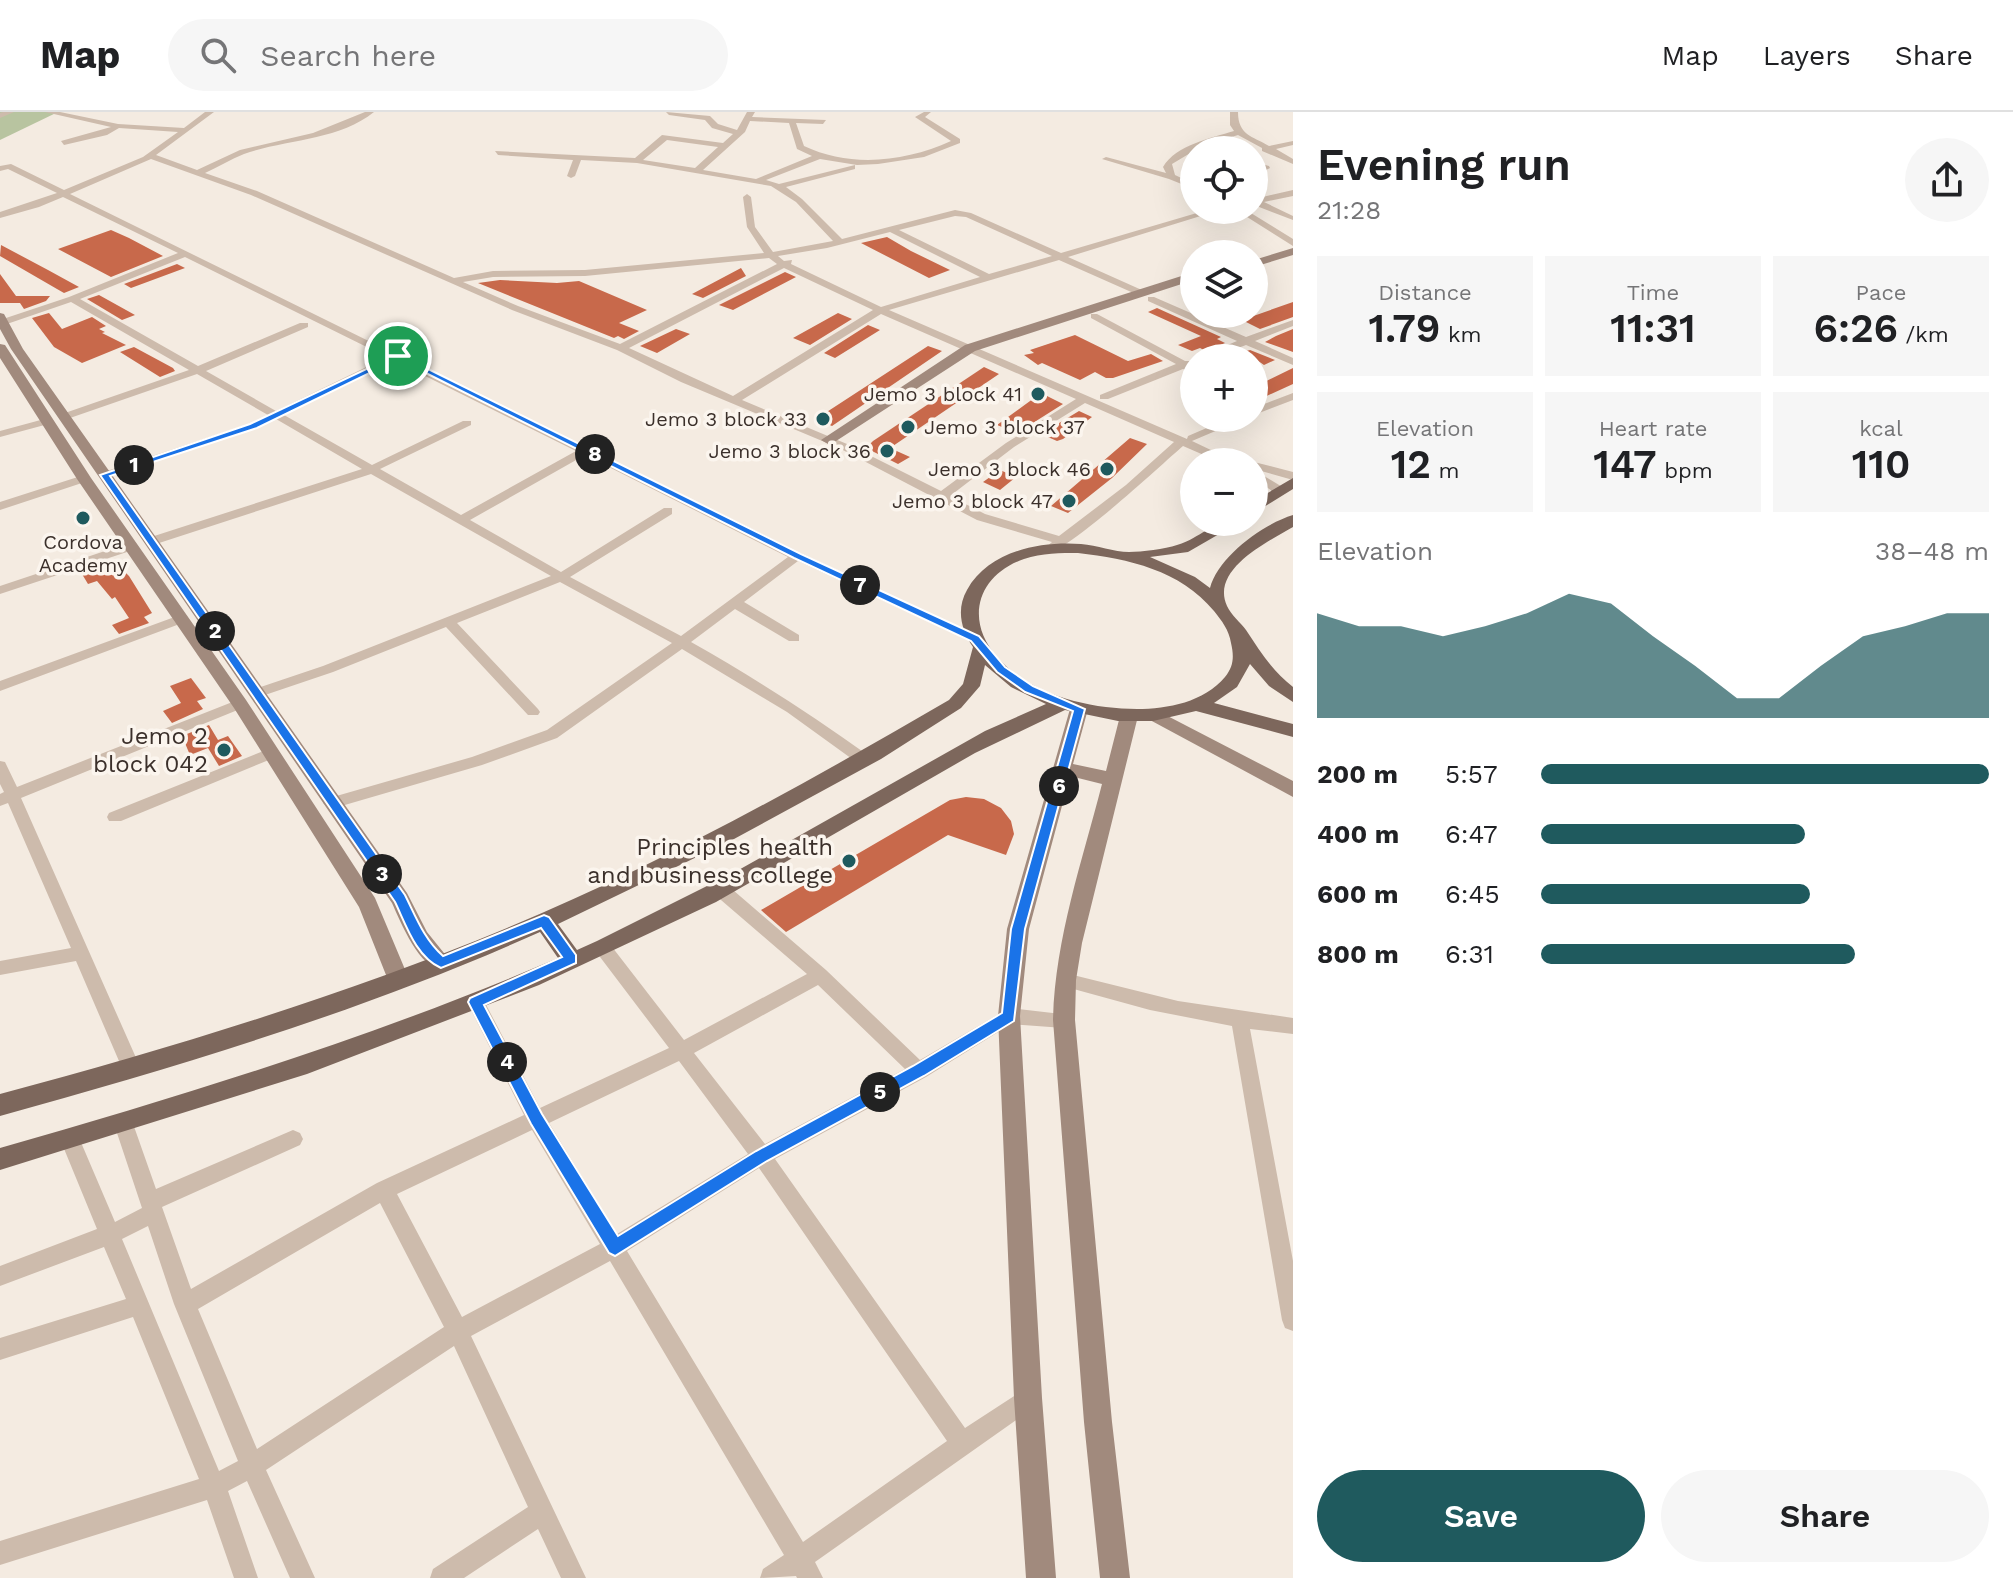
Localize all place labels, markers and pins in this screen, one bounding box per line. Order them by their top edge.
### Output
pin [364,322,432,390]
place label: Jemo 3 block 41 [864,382,1022,406]
marker: Jemo 3 block 41 [1029,385,1047,403]
place label: Jemo 3 block 33 [645,407,807,431]
marker: Jemo 3 block 33 [814,410,832,428]
place label: Jemo 3 block 37 [924,415,1085,439]
marker: Jemo 3 block 37 [899,418,917,436]
pin: 8 [575,434,615,474]
place label: Jemo 3 block 36 [709,439,871,463]
marker: Jemo 3 block 36 [878,442,896,460]
pin: 1 [114,445,154,485]
place label: Jemo 3 block 46 [928,457,1091,481]
marker: Jemo 3 block 46 [1098,460,1116,478]
place label: Jemo 3 block 47 [892,489,1053,513]
marker: Jemo 3 block 47 [1060,492,1078,510]
marker: Cordova Academy [74,509,92,527]
place label: Cordova Academy [39,530,128,577]
pin: 7 [840,565,880,605]
pin: 2 [195,611,235,651]
place label: Jemo 2 block 042 [93,722,208,778]
marker: Jemo 2 block 042 [215,741,233,759]
pin: 6 [1039,766,1079,806]
place label: Principles health and business college [587,833,833,889]
marker: Principles health and business college [840,852,858,870]
pin: 3 [362,854,402,894]
pin: 4 [487,1042,527,1082]
pin: 5 [860,1072,900,1112]

